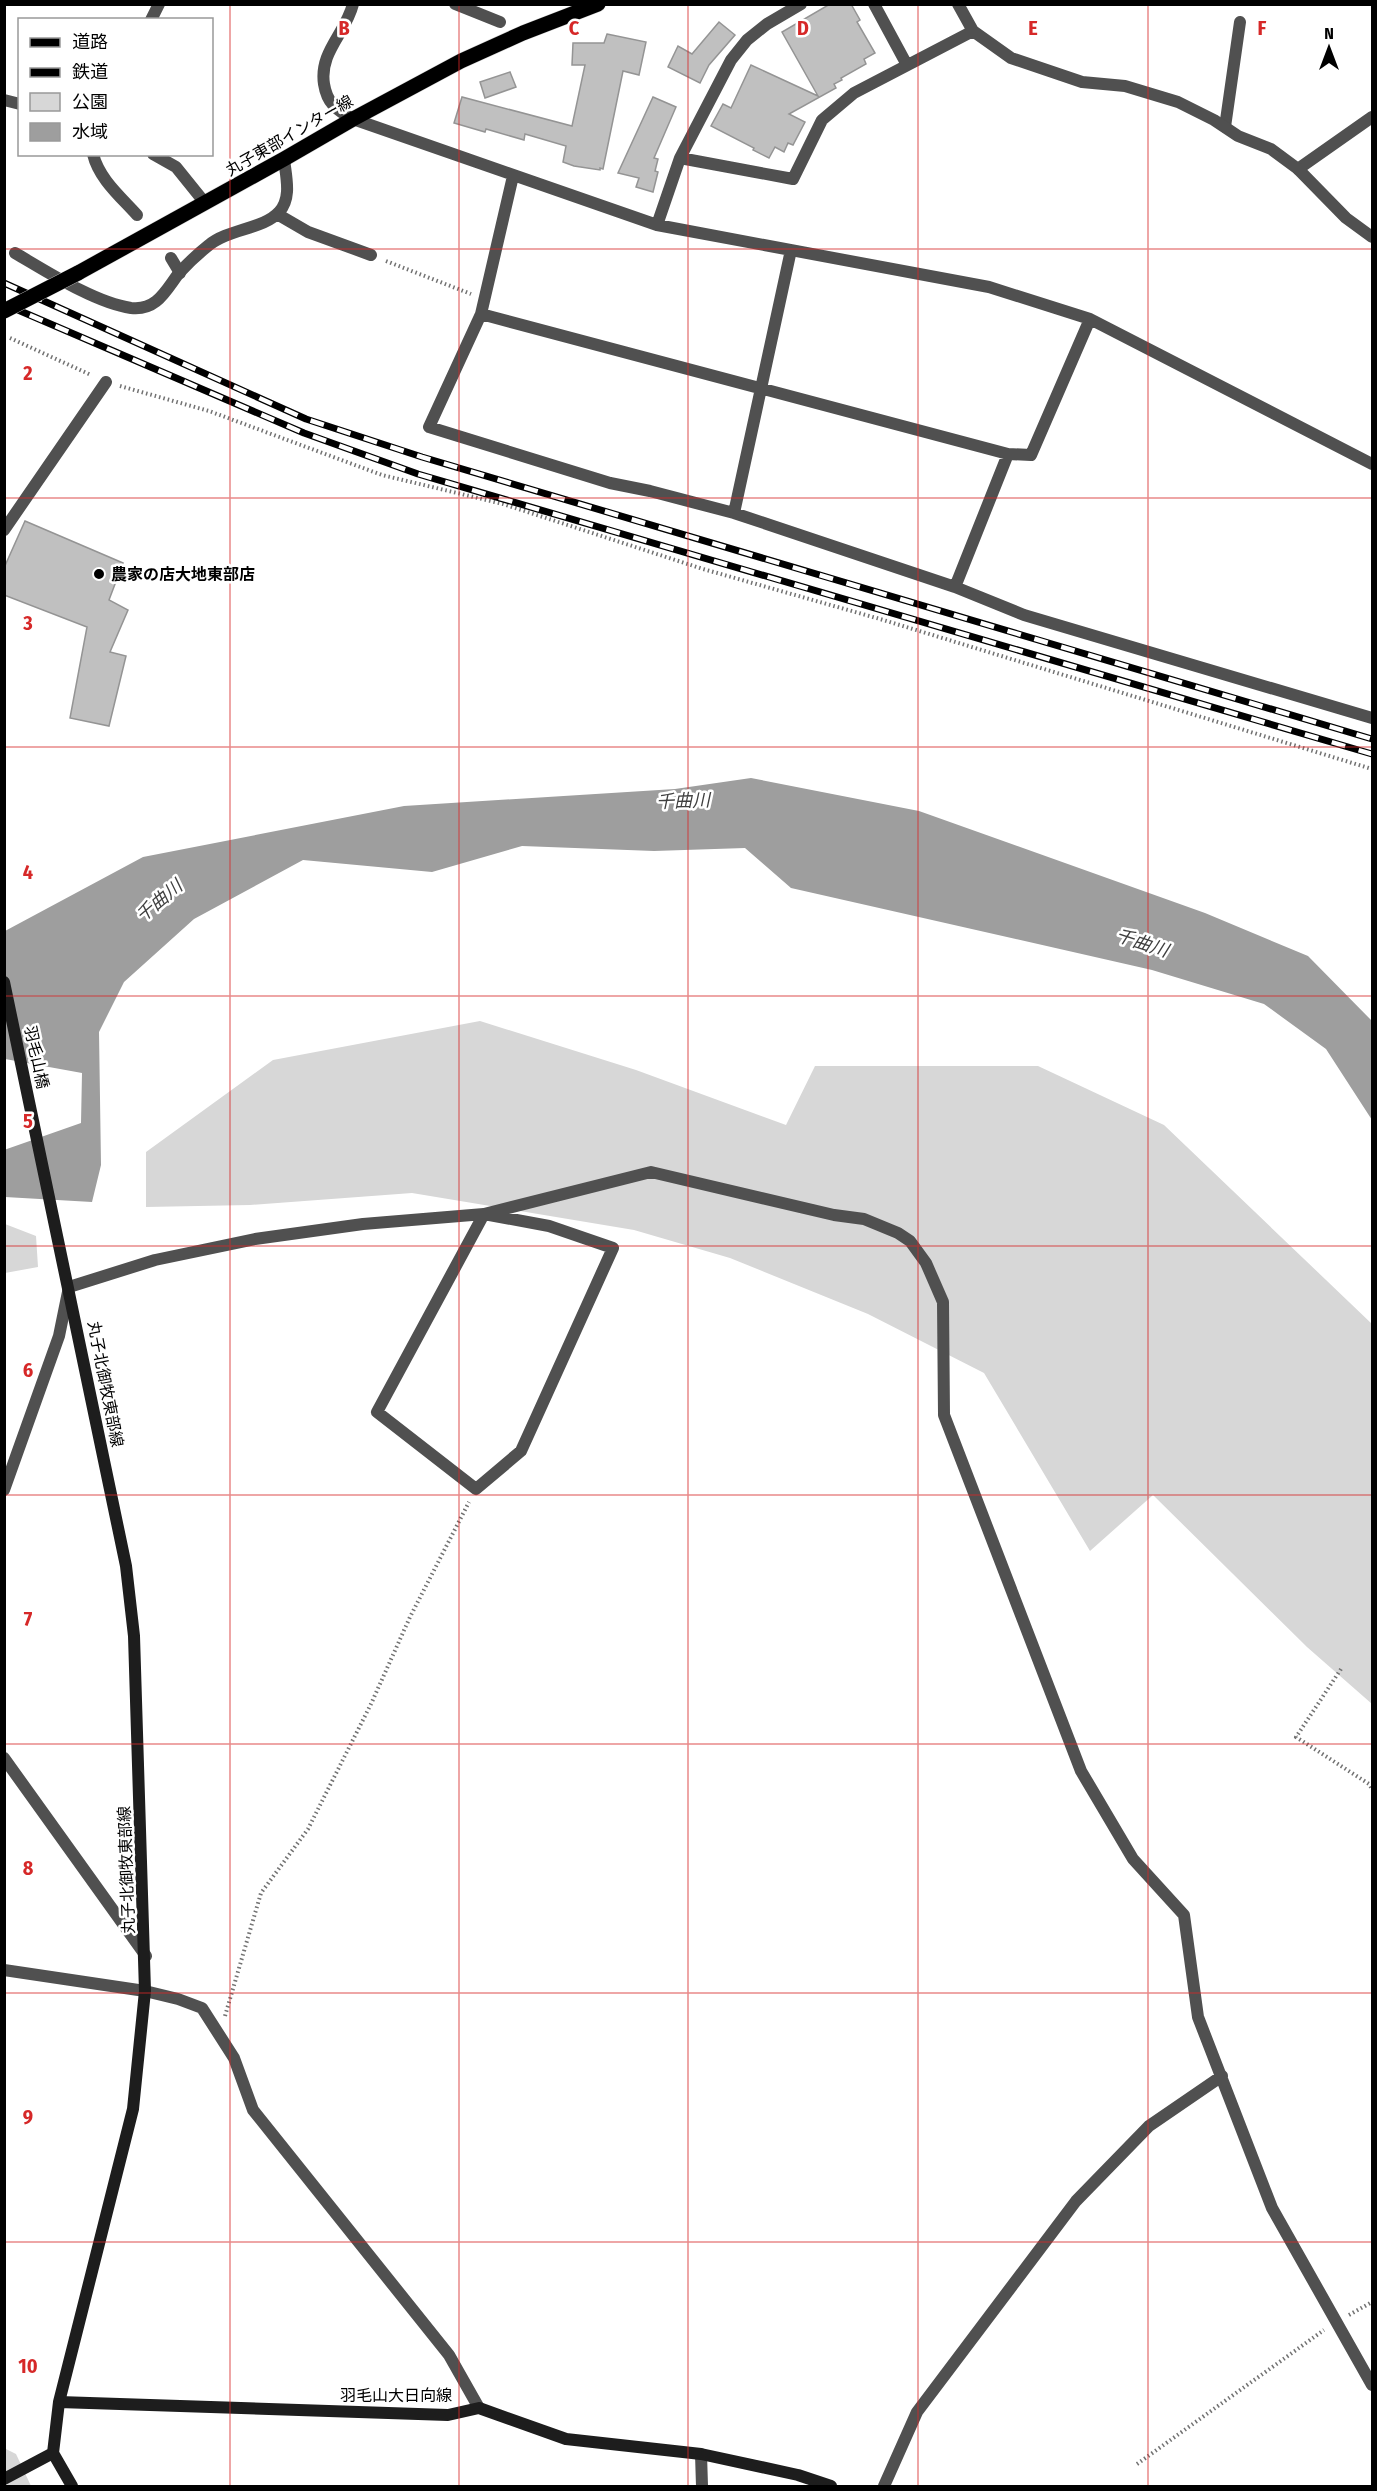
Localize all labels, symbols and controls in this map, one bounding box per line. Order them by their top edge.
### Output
text: B [338,16,350,40]
text: C [569,16,580,40]
text: D [797,16,809,40]
text: E [1028,16,1038,40]
text: F [1258,16,1267,40]
legend [18,18,213,156]
north arrow [1299,18,1359,78]
text: N [1324,24,1334,43]
text: 道路 [72,31,108,53]
text: 鉄道 [72,61,108,83]
text: 公園 [72,91,108,113]
street label: 丸子東部インター線 [222,91,356,180]
text: 水域 [72,121,108,143]
text: 2 [22,361,33,385]
place label: 農家の店大地東部店 [111,565,255,584]
marker: 農家の店大地東部店 [92,567,106,581]
text: 3 [22,611,33,635]
water label: 千曲川 [656,789,712,813]
text: 4 [23,860,33,884]
water label: 千曲川 [131,874,188,927]
water label: 千曲川 [1113,924,1173,962]
street label: 羽毛山橋 [21,1024,52,1090]
text: 5 [23,1109,33,1133]
street label: 丸子北御牧東部線 [84,1319,127,1449]
text: 6 [23,1358,33,1382]
text: 7 [24,1607,33,1631]
street label: 丸子北御牧東部線 [115,1806,138,1934]
text: 8 [23,1856,34,1880]
text: 9 [23,2105,33,2129]
text: 10 [18,2354,38,2378]
street label: 羽毛山大日向線 [340,2386,452,2405]

